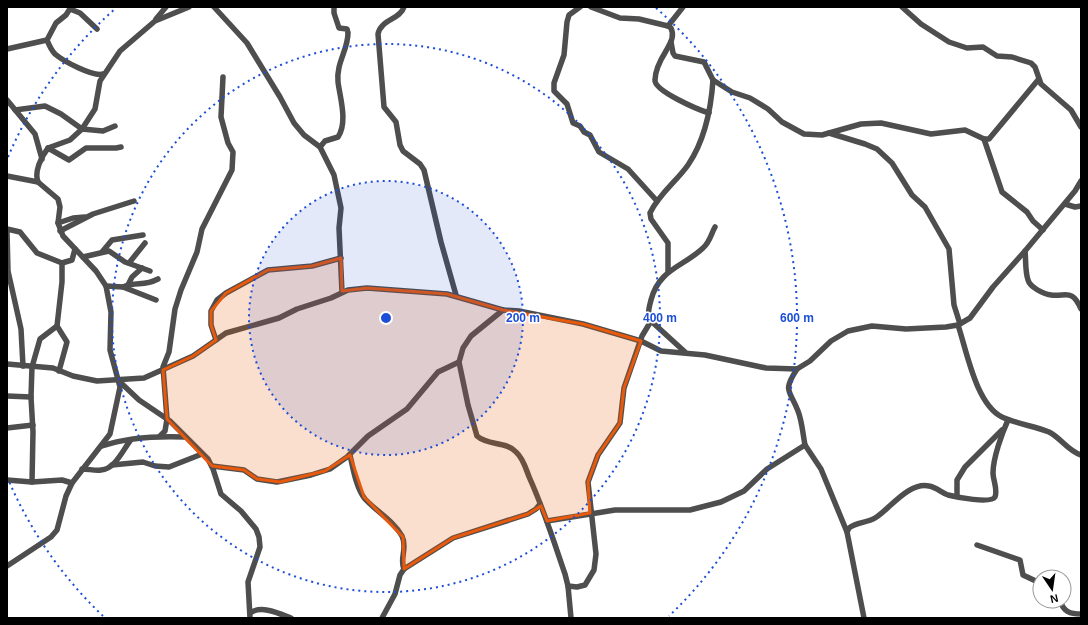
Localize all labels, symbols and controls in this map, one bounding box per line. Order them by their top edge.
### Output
centre of rings [379,311,393,325]
text: 200 m [506,311,540,325]
text: 400 m [643,311,677,325]
text: 600 m [780,311,814,325]
north arrow [1032,569,1072,609]
text: N [1049,592,1059,605]

